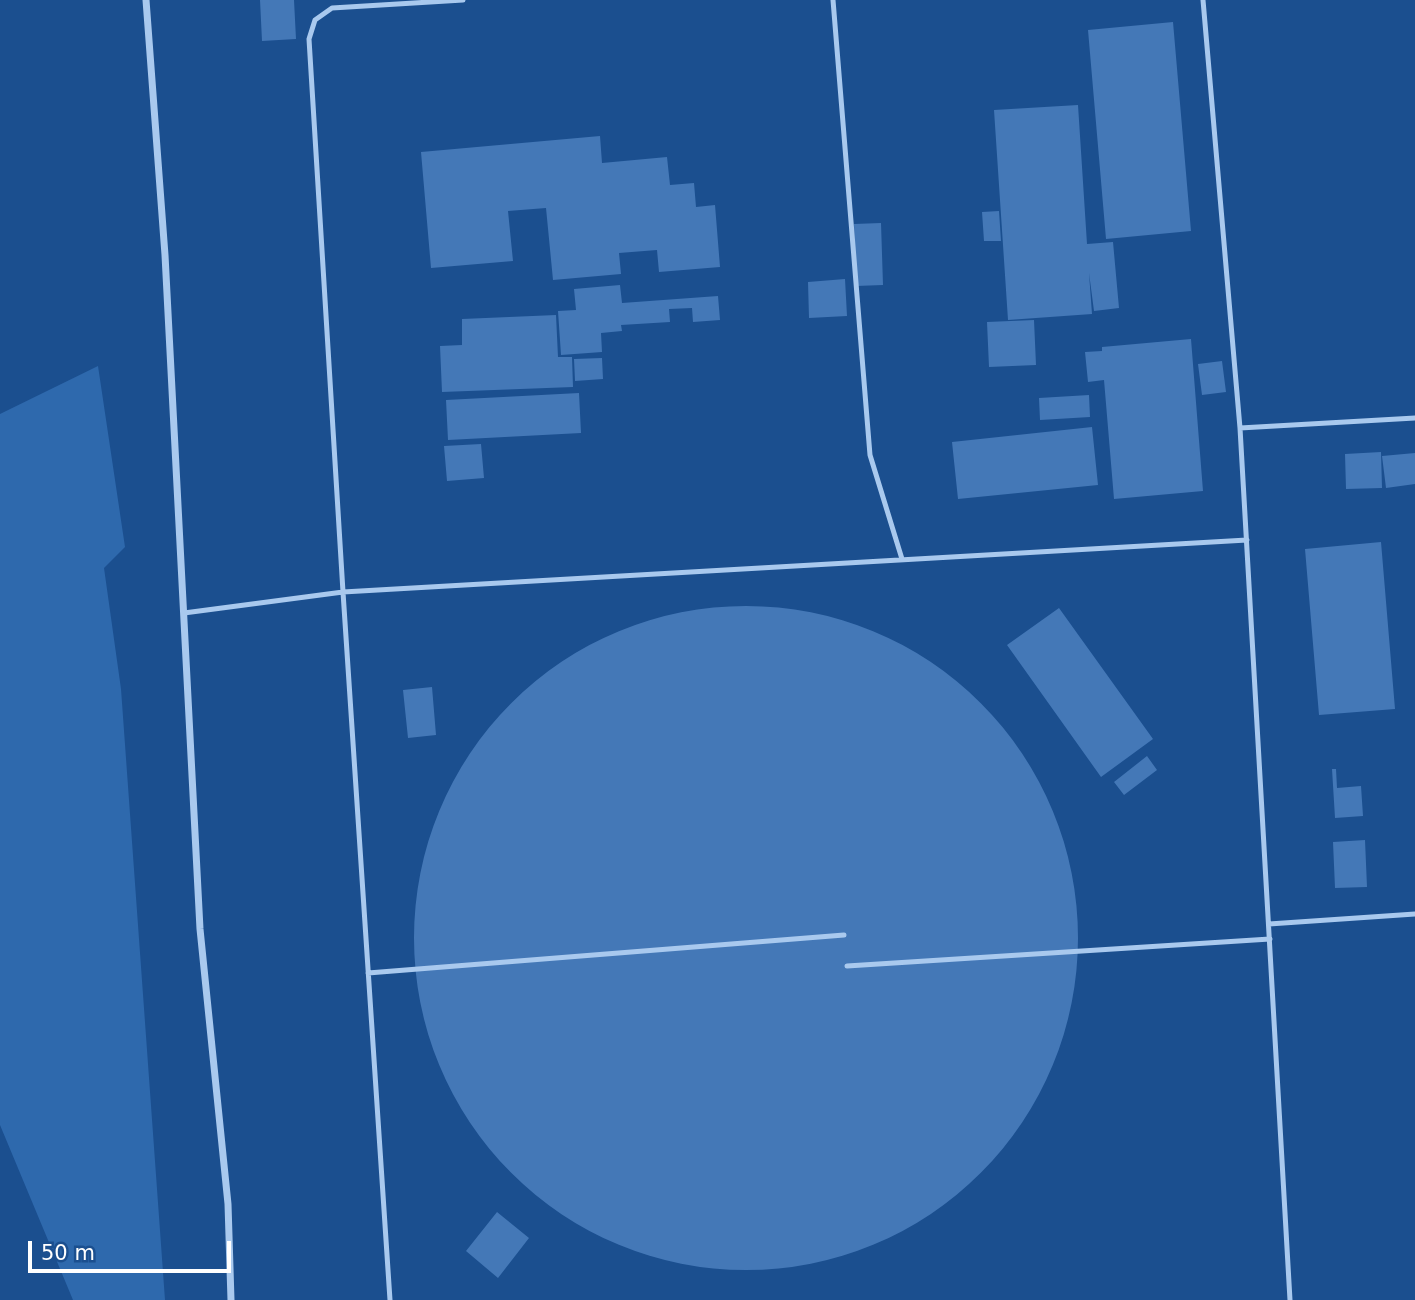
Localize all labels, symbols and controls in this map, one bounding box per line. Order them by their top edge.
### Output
scale bar [32,1226,234,1270]
text: 50 m [41,1241,95,1265]

